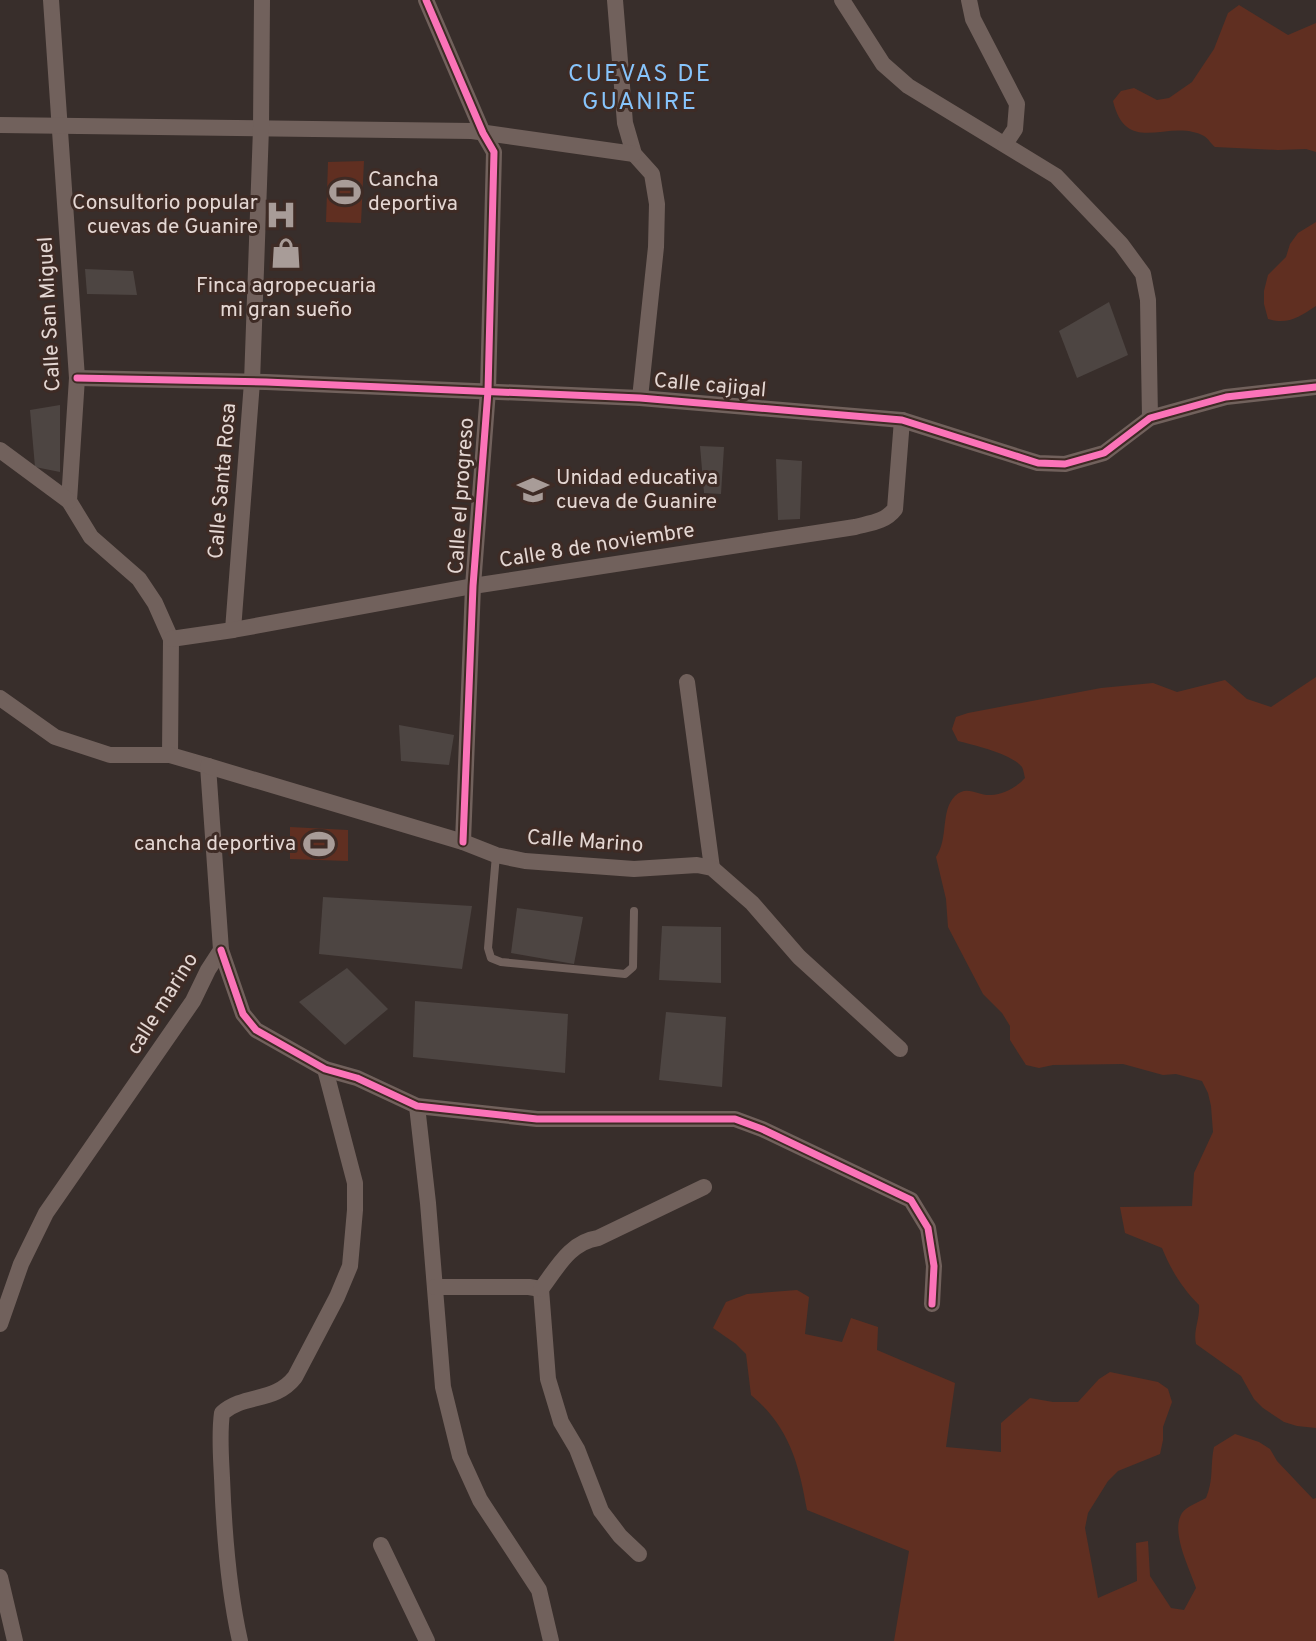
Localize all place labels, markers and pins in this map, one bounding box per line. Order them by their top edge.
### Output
place label: Cancha deportiva [368,167,458,218]
sports icon: Cancha deportiva [328,175,362,209]
place label: Consultorio popular cuevas de Guanire [72,190,258,241]
hospital icon: Consultorio popular cuevas de Guanire [264,198,298,232]
shop icon: Finca agropecuaria mi gran sueño [269,236,303,270]
place label: Finca agropecuaria mi gran sueño [196,273,376,324]
place label: Unidad educativa cueva de Guanire [556,465,718,516]
school or university icon: Unidad educativa cueva de Guanire [516,473,550,507]
sports icon: cancha deportiva [302,827,336,861]
place label: cancha deportiva [134,831,296,858]

